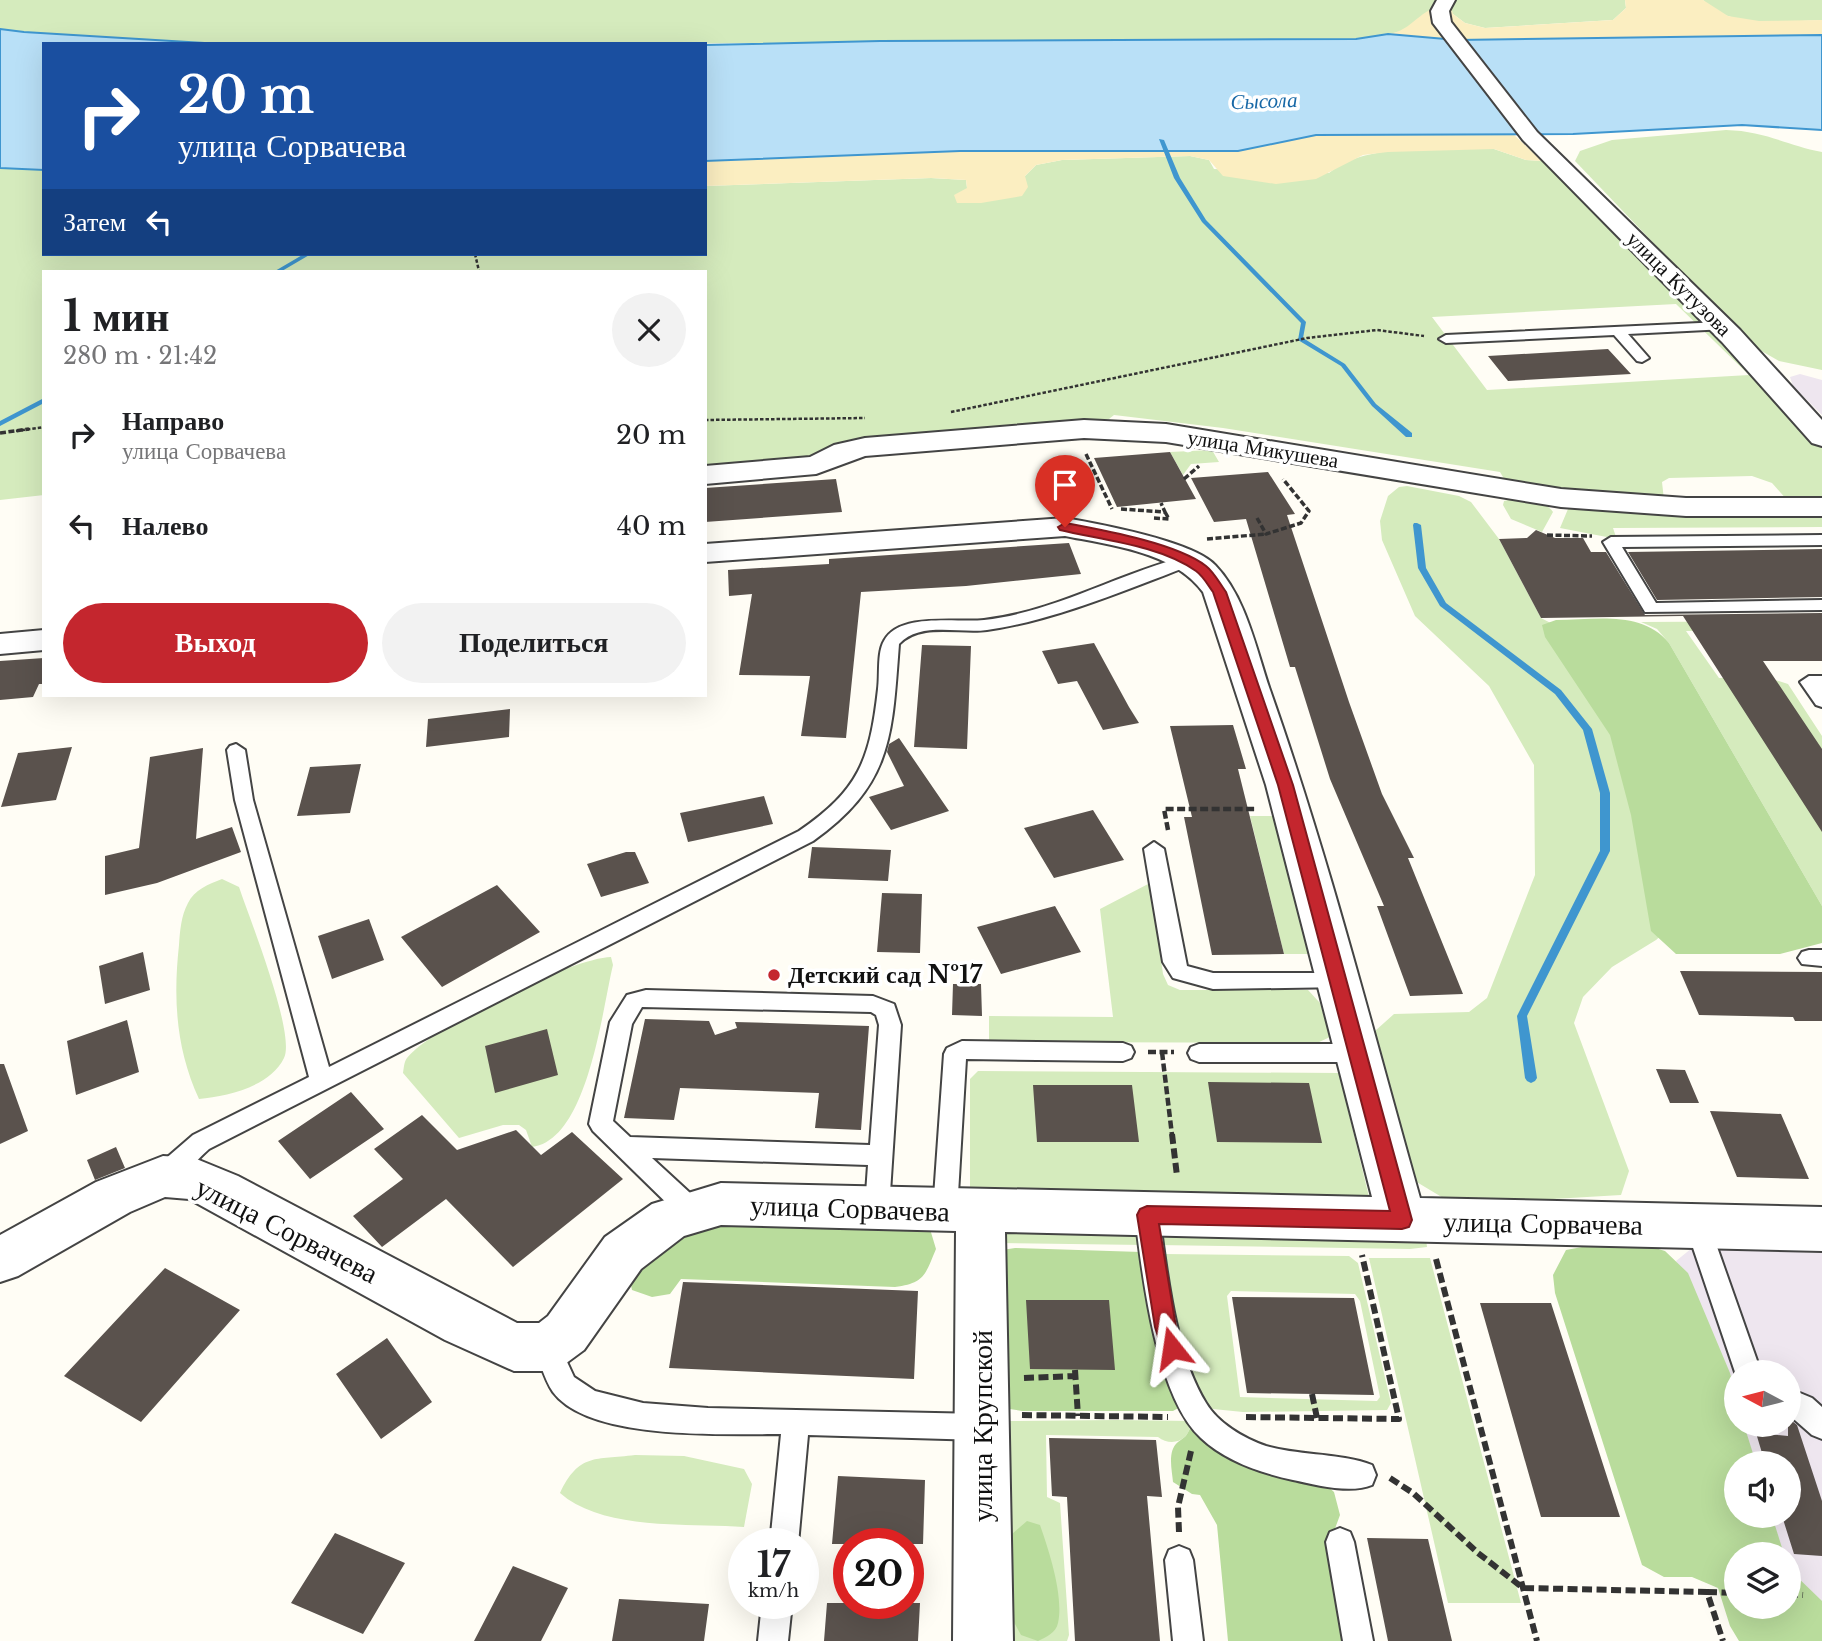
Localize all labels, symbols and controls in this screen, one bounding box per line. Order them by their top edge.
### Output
text: 20 m [178,65,314,126]
icon: right [63,70,154,161]
water label: Сысола [1230,87,1298,115]
text: улица Сорвачева [178,126,406,166]
icon: left [140,203,178,241]
text: Затем [63,206,126,238]
street label: улица Кутузова [1621,226,1737,342]
text: 1 мин [63,290,170,342]
button: close [612,293,686,367]
text: 280 m · 21:42 [63,342,217,370]
text: Направо [122,405,224,437]
icon: right [63,416,101,454]
text: 20 m [616,419,686,451]
street label: улица Микушева [1186,424,1341,474]
text: улица Сорвачева [122,437,286,465]
pin [1035,455,1095,527]
icon: arrive [1046,466,1084,504]
icon: left [63,507,101,545]
text: Налево [122,510,208,542]
text: 40 m [617,510,686,542]
button: Выход [63,603,368,683]
button: Поделиться [382,603,686,683]
place label: Детский сад №17 [788,960,983,989]
marker: Детский сад №17 [766,967,782,983]
street label: улица Сорвачева [190,1169,384,1292]
street label: улица Сорвачева [750,1188,951,1229]
street label: улица Сорвачева [1443,1204,1644,1243]
position arrow [1135,1311,1209,1385]
street label: улица Крупской [965,1330,1000,1522]
north arrow [1724,1360,1801,1437]
map controls [1724,1360,1801,1619]
button: sound [1724,1451,1801,1528]
speed limit sign: 20 [833,1528,924,1619]
button: layers [1724,1542,1801,1619]
text: 17 [757,1543,790,1586]
text: km/h [748,1580,799,1602]

